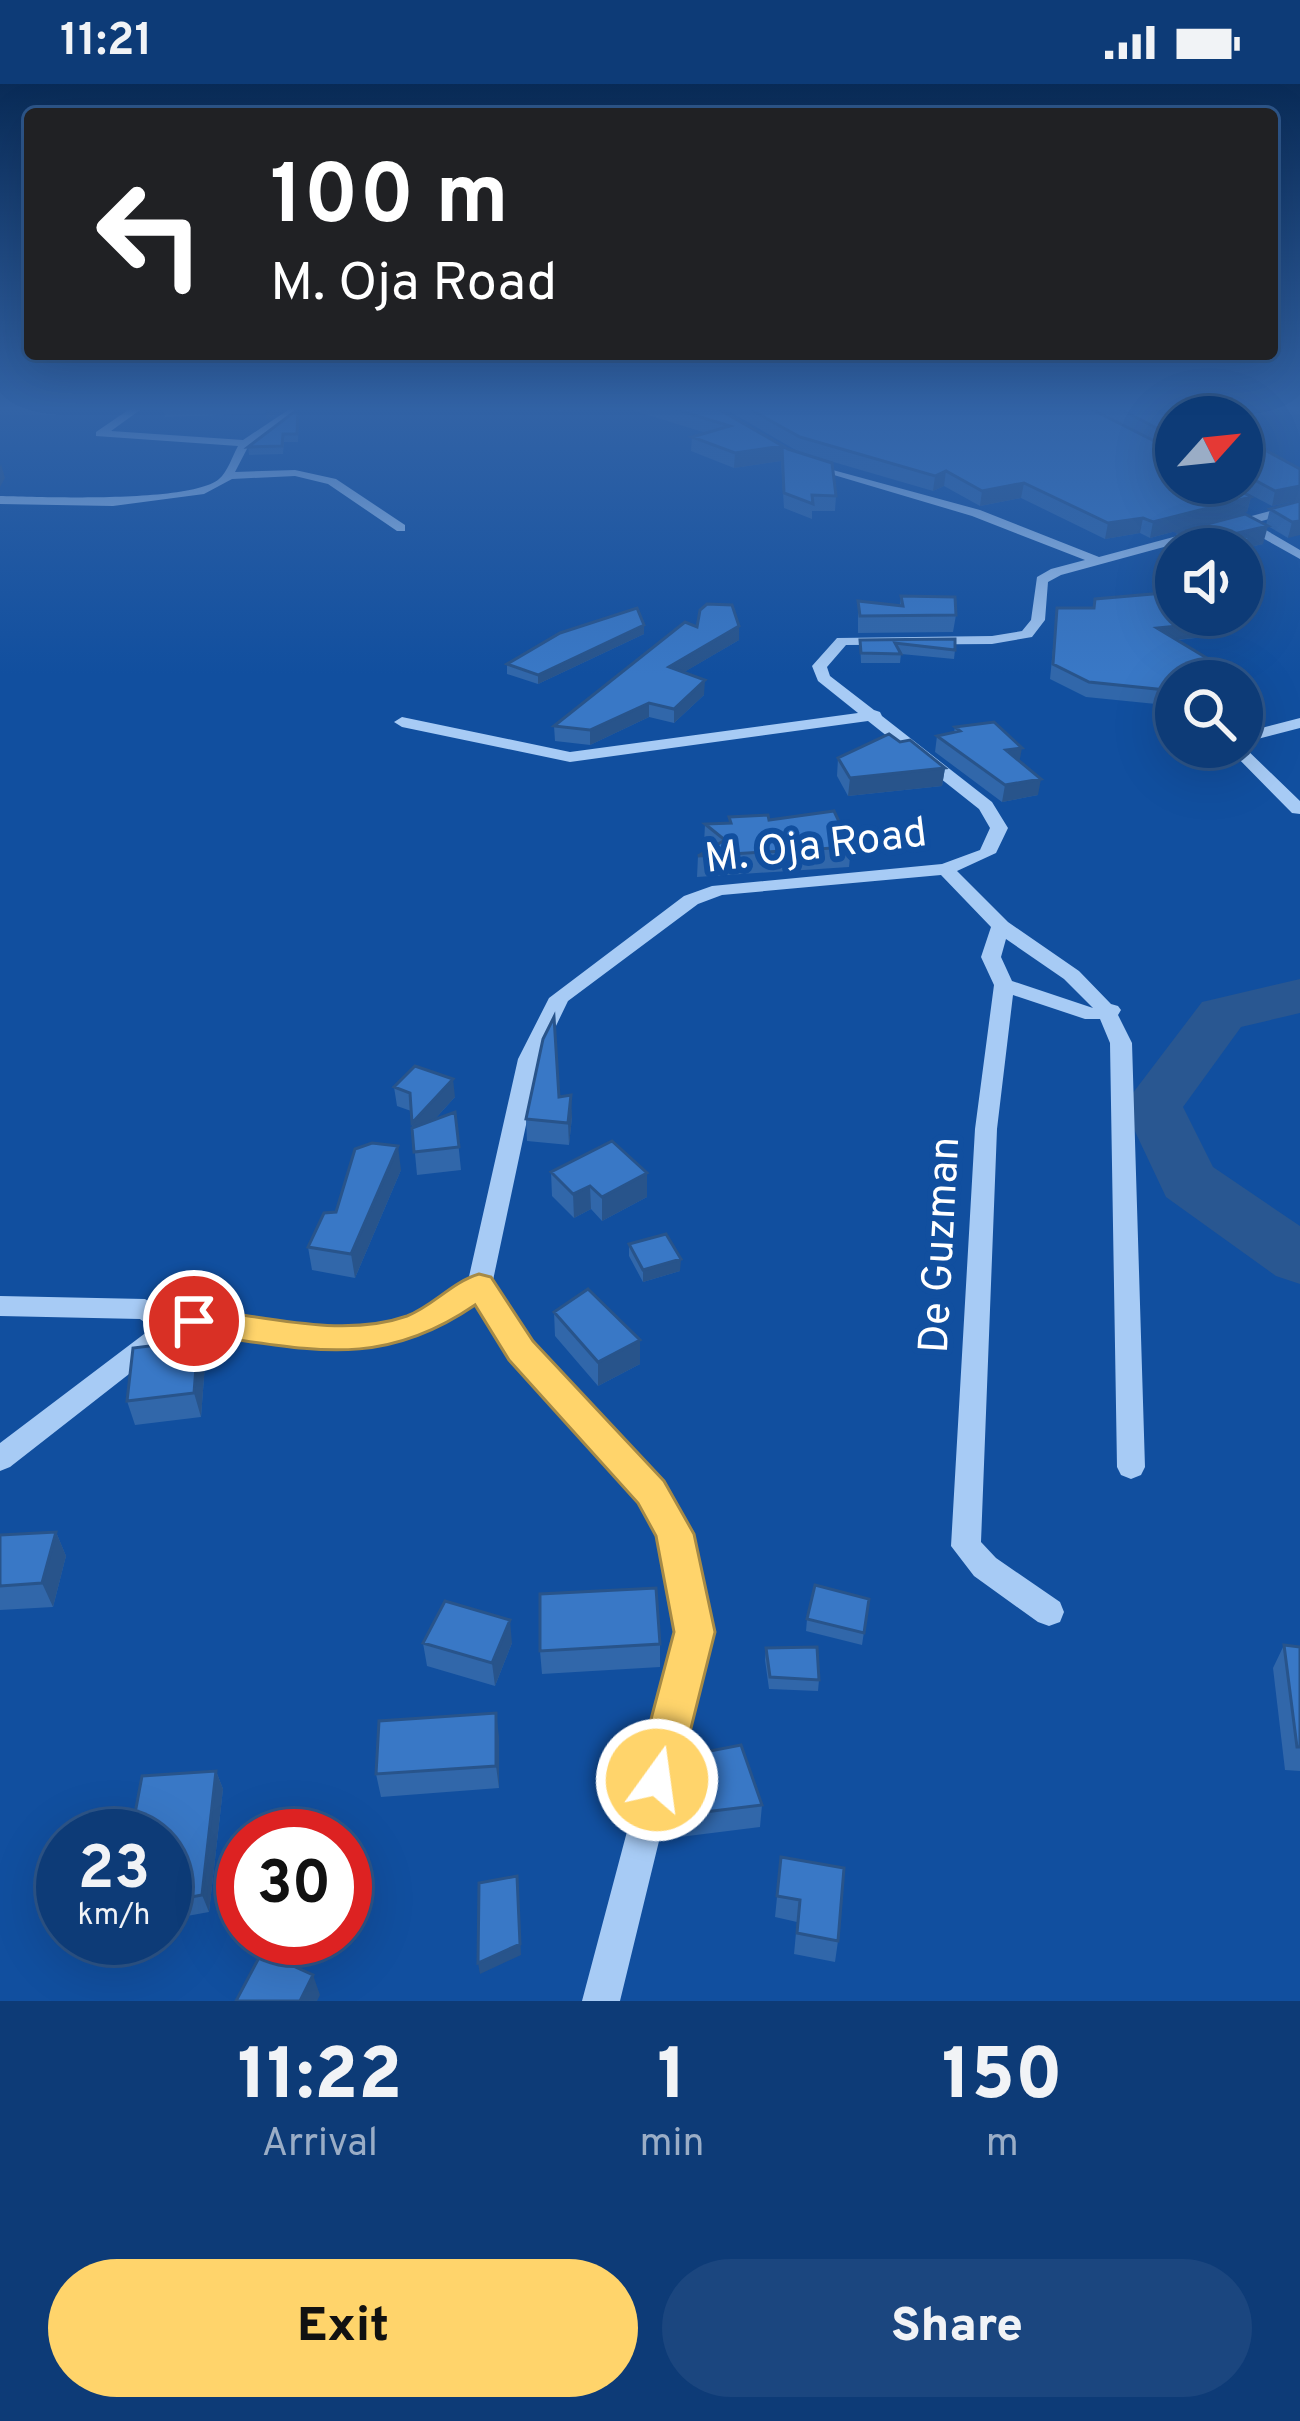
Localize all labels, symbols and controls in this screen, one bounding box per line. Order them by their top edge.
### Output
text: 11:21 [60,14,152,71]
text: 100 m [270,147,509,253]
icon: left [72,156,228,312]
text: M. Oja Road [270,251,557,320]
north arrow [1155,396,1263,504]
map controls [1155,396,1263,768]
button: sound [1155,528,1263,636]
button: search [1155,660,1263,768]
street label: M. Oja Road [702,808,930,888]
street label: De Guzman [910,1136,974,1354]
pin [143,1270,245,1372]
icon: arrive [161,1288,227,1354]
position arrow [594,1717,720,1843]
speed limit sign: 30 [216,1809,372,1965]
text: 23 [78,1834,150,1910]
text: km/h [78,1898,150,1935]
text: 11:22 [237,2033,402,2125]
text: 1 [657,2033,687,2125]
text: 150 [942,2033,1063,2125]
text: Arrival [262,2121,378,2170]
text: min [640,2121,704,2170]
text: m [986,2121,1019,2170]
button: Exit [48,2259,638,2397]
button: Share [662,2259,1252,2397]

